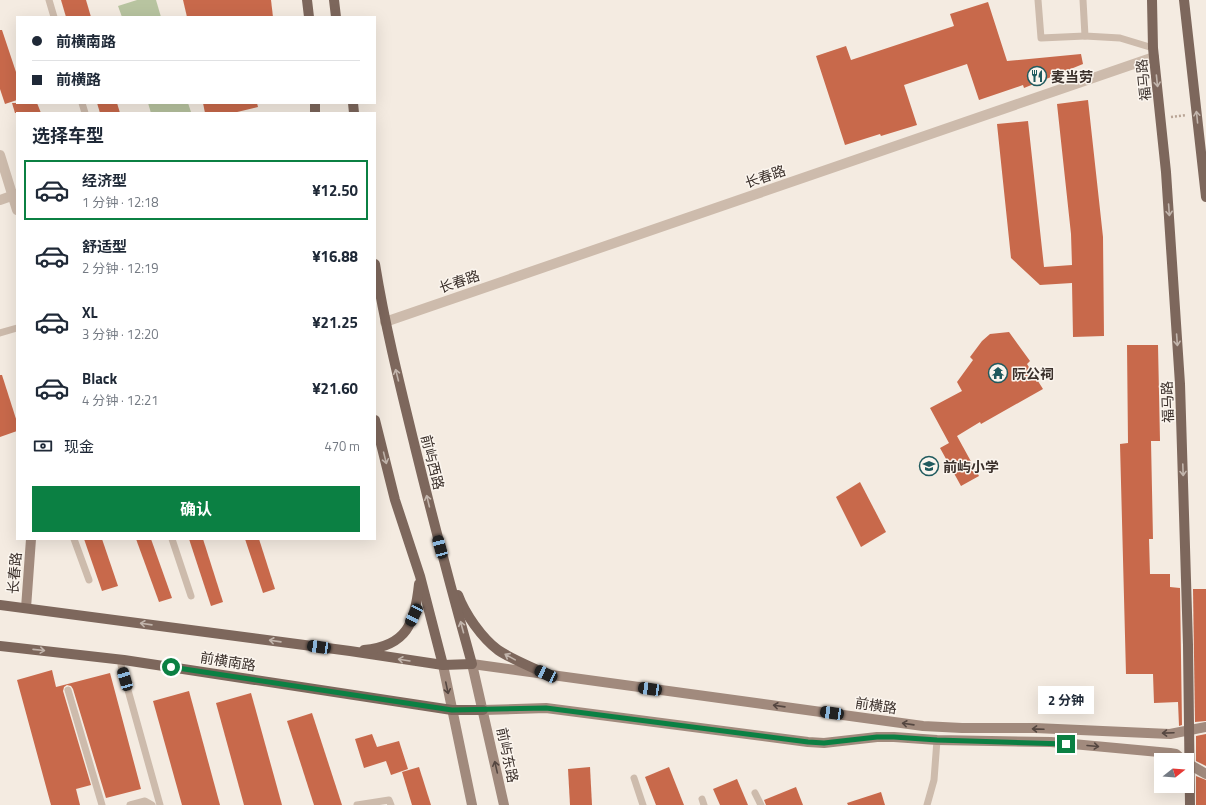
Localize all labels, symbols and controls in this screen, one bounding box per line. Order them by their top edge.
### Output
text: 前横南路 [56,30,116,53]
street label: 福马路 [1130,58,1156,102]
restaurant icon: 麦当劳 [1026,65,1048,87]
place label: 麦当劳 [1051,66,1093,87]
text: 前横路 [56,68,101,91]
one-way arrow [1153,74,1161,87]
one-way arrow [1193,111,1201,124]
text: 选择车型 [32,122,104,149]
street label: 长春路 [742,159,788,193]
text: 经济型 [82,169,127,192]
icon: car [34,172,70,208]
text: ¥12.50 [312,179,358,202]
text: 1 分钟 · 12:18 [82,192,159,212]
one-way arrow [1165,203,1172,216]
text: 舒适型 [82,235,127,258]
icon: car [34,238,70,274]
text: ¥16.88 [312,245,358,268]
text: 2 分钟 · 12:19 [82,258,159,278]
street label: 长春路 [436,264,482,298]
text: XL [82,301,98,324]
icon: car [34,304,70,340]
text: ¥21.25 [312,311,358,334]
text: 3 分钟 · 12:20 [82,324,159,344]
one-way arrow [1174,333,1181,346]
temple icon: 阮公祠 [987,362,1009,384]
place label: 阮公祠 [1012,363,1054,384]
text: Black [82,367,117,390]
one-way arrow [392,369,400,382]
icon: car [34,370,70,406]
text: ¥21.60 [312,377,358,400]
street label: 福马路 [1156,381,1178,423]
text: 4 分钟 · 12:21 [82,390,159,410]
street label: 前屿西路 [416,432,450,492]
icon: cash [32,435,54,457]
text: 现金 [64,435,94,458]
text: 470 m [324,436,360,456]
one-way arrow [381,451,389,464]
school or university icon: 前屿小学 [918,455,940,477]
place label: 前屿小学 [943,456,999,477]
one-way arrow [1179,463,1186,476]
button: 确认 [32,486,360,532]
one-way arrow [424,495,432,508]
car [431,534,449,560]
street label: 长春路 [2,551,26,595]
car [403,602,425,628]
one-way arrow [140,620,153,628]
one-way arrow [458,620,465,633]
one-way arrow [269,637,282,645]
car [306,639,332,655]
one-way arrow [32,646,45,654]
street label: 前横南路 [199,646,257,676]
one-way arrow [505,652,517,660]
one-way arrow [398,655,411,663]
route start [162,658,180,676]
car [533,663,559,685]
car [116,666,134,692]
one-way arrow [444,681,452,694]
car [637,681,663,697]
callout: 2 分钟 [1038,686,1094,714]
text: 2 分钟 [1048,690,1084,710]
street label: 前横路 [854,692,898,718]
one-way arrow [773,702,786,710]
car [819,705,845,721]
one-way arrow [902,720,915,728]
street label: 前屿东路 [492,725,524,785]
one-way arrow [1032,725,1045,732]
one-way arrow [1162,730,1175,737]
route end [1057,735,1075,753]
one-way arrow [1086,742,1099,750]
north arrow [1154,753,1194,793]
map controls [1154,753,1194,793]
one-way arrow [492,761,499,774]

